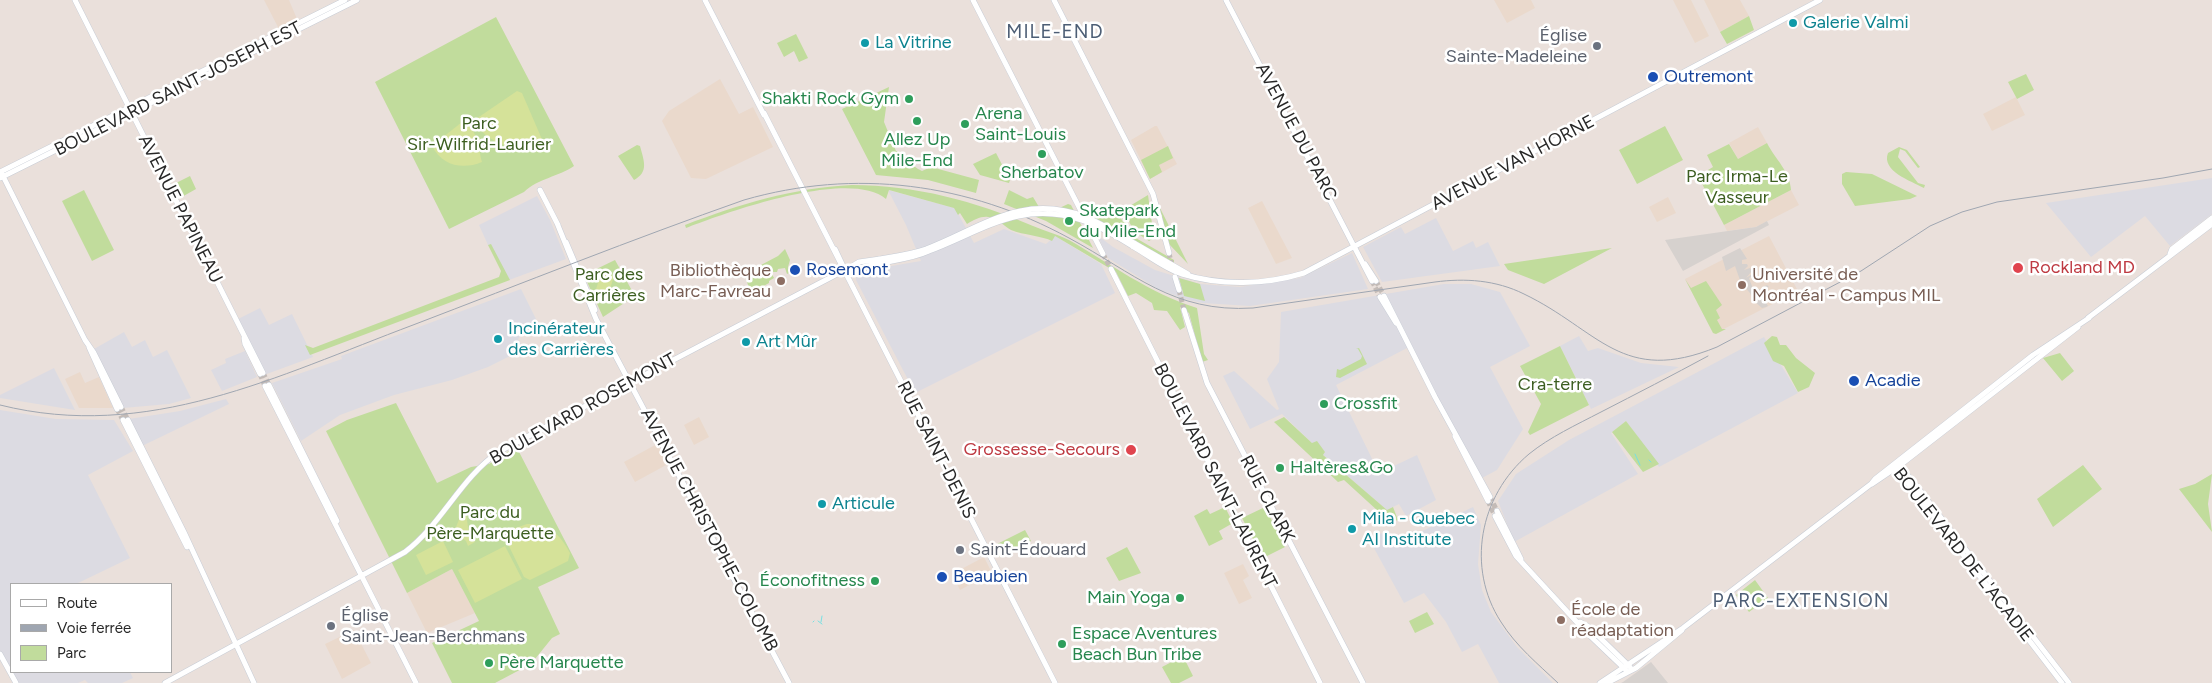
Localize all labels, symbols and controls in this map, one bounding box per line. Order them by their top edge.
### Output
place label: Galerie Valmi [1803,12,1909,34]
street label: BOULEVARD SAINT-JOSEPH EST [51,17,305,161]
marker: Galerie Valmi [1787,17,1799,29]
district label: MILE-END [1005,21,1105,43]
place label: Église Sainte-Madeleine [1446,25,1587,68]
place label: La Vitrine [875,32,952,54]
marker: La Vitrine [859,37,871,49]
marker: Église Sainte-Madeleine [1591,40,1603,52]
street label: AVENUE DU PARC [1251,60,1341,204]
place label: Outremont [1664,66,1753,88]
marker: Outremont [1646,70,1660,84]
place label: Shakti Rock Gym [761,88,899,110]
marker: Shakti Rock Gym [903,93,915,105]
place label: Arena Saint-Louis [975,103,1066,146]
street label: AVENUE VAN HORNE [1428,111,1598,215]
park label: Parc Sir-Wilfrid-Laurier [407,113,551,156]
marker: Allez Up Mile-End [911,115,923,127]
marker: Arena Saint-Louis [959,118,971,130]
place label: Allez Up Mile-End [881,129,953,172]
street label: AVENUE PAPINEAU [133,131,227,287]
marker: Sherbatov [1036,148,1048,160]
place label: Sherbatov [1000,162,1084,184]
park label: Parc Irma-Le Vasseur [1686,166,1788,208]
place label: Skatepark du Mile-End [1079,200,1176,242]
marker: Skatepark du Mile-End [1063,215,1075,227]
place label: Rockland MD [2029,257,2135,279]
place label: Rosemont [806,259,889,281]
place label: Bibliothèque Marc-Favreau [660,260,771,302]
marker: Rockland MD [2011,261,2025,275]
marker: Rosemont [788,263,802,277]
park label: Parc des Carrières [573,264,645,306]
place label: Université de Montréal - Campus MIL [1752,264,1940,306]
marker: Bibliothèque Marc-Favreau [775,275,787,287]
marker: Université de Montréal - Campus MIL [1736,279,1748,291]
place label: Incinérateur des Carrières [508,318,614,360]
place label: Art Mûr [756,331,817,353]
marker: Incinérateur des Carrières [492,333,504,345]
marker: Art Mûr [740,336,752,348]
street label: BOULEVARD ROSEMONT [486,349,680,469]
street label: BOULEVARD SAINT-LAURENT [1149,360,1281,592]
place label: Acadie [1865,370,1921,392]
park label: Cra-terre [1518,374,1592,396]
marker: Acadie [1847,374,1861,388]
street label: RUE SAINT-DENIS [892,378,980,522]
place label: Crossfit [1334,393,1398,415]
marker: Crossfit [1318,398,1330,410]
street label: AVENUE CHRISTOPHE-COLOMB [636,405,782,655]
place label: Grossesse-Secours [964,439,1120,461]
marker: Grossesse-Secours [1124,443,1138,457]
street label: RUE CLARK [1235,452,1299,546]
place label: Haltères&Go [1290,457,1393,479]
marker: Haltères&Go [1274,462,1286,474]
street label: BOULEVARD DE L'ACADIE [1888,464,2038,646]
place label: Articule [832,493,895,515]
marker: Articule [816,498,828,510]
park label: Parc du Père-Marquette [426,502,554,544]
place label: Mila - Quebec AI Institute [1362,508,1475,550]
marker: Mila - Quebec AI Institute [1346,523,1358,535]
place label: Saint-Édouard [970,539,1086,561]
marker: Saint-Édouard [954,544,966,556]
place label: Beaubien [953,566,1028,588]
place label: Éconofitness [759,570,865,592]
marker: Beaubien [935,570,949,584]
marker: Éconofitness [869,575,881,587]
legend [10,583,172,673]
place label: Main Yoga [1087,587,1170,609]
district label: PARC-EXTENSION [1711,590,1891,612]
marker: Main Yoga [1174,592,1186,604]
text: Route [57,594,97,612]
place label: École de réadaptation [1571,599,1674,642]
place label: Église Saint-Jean-Berchmans [341,605,525,648]
marker: École de réadaptation [1555,614,1567,626]
text: Voie ferrée [57,619,131,637]
marker: Église Saint-Jean-Berchmans [325,620,337,632]
place label: Espace Aventures Beach Bun Tribe [1072,623,1217,666]
marker: Espace Aventures Beach Bun Tribe [1056,638,1068,650]
text: Parc [57,644,86,662]
place label: Père Marquette [499,652,624,674]
marker: Père Marquette [483,657,495,669]

